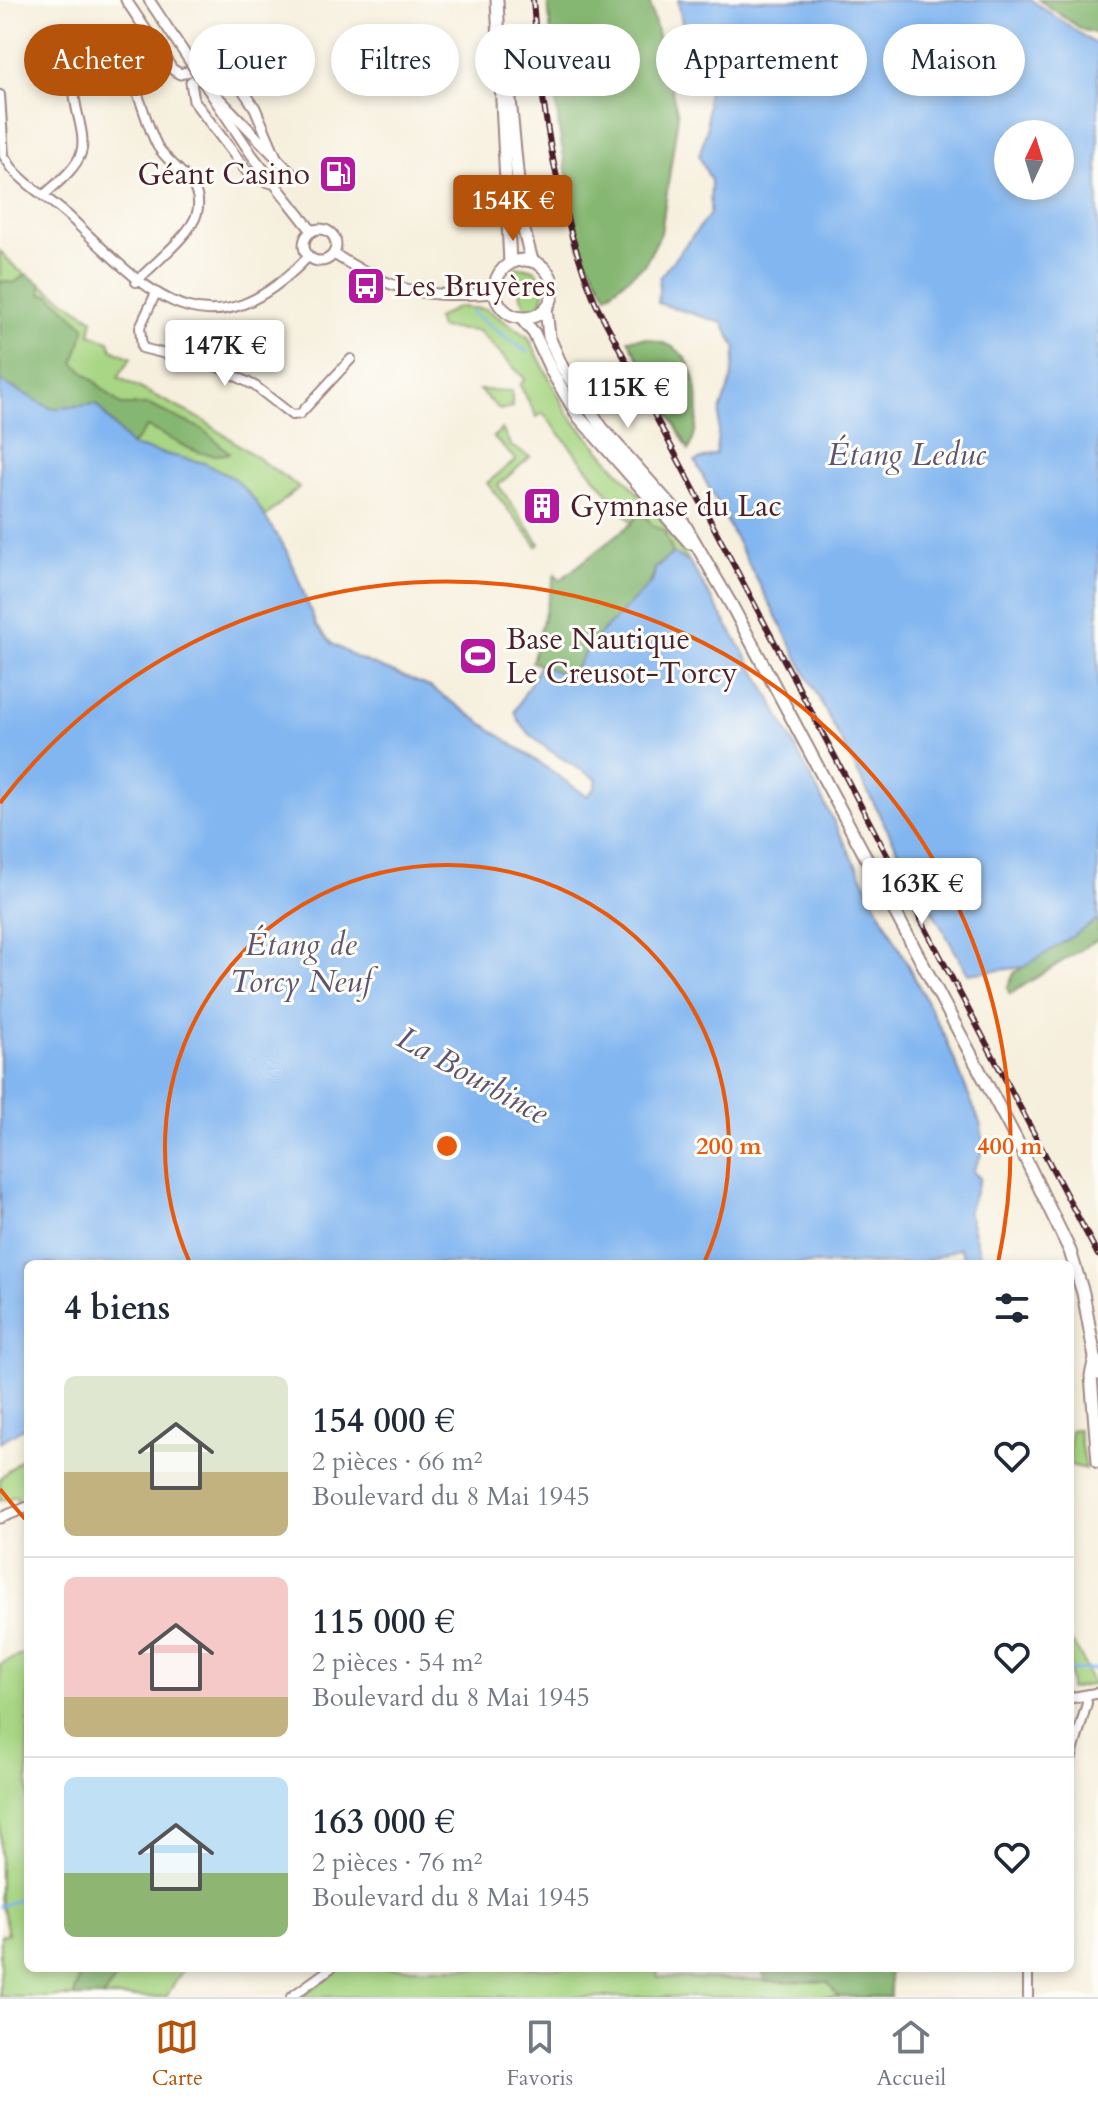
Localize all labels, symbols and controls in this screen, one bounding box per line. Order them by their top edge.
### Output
chip: Acheter [24,24,173,96]
chip: Louer [189,24,315,96]
chip: Filtres [331,24,459,96]
chip: Nouveau [475,24,640,96]
chip: Appartement [656,24,867,96]
chip: Maison [883,24,1025,96]
north arrow [994,120,1074,200]
map controls [994,120,1074,200]
fuel station icon: Géant Casino [317,153,359,195]
place label: Géant Casino [137,154,310,195]
pin: 154K € [448,175,578,243]
text: 154K € [471,183,555,218]
bus stop icon: Les Bruyères [345,265,387,307]
place label: Les Bruyères [394,266,556,307]
pin: 147K € [160,320,290,388]
text: 147K € [183,328,267,363]
pin: 115K € [563,362,693,430]
text: 115K € [586,370,670,405]
water label: Étang Leduc [828,433,987,477]
building icon: Gymnase du Lac [521,485,563,527]
place label: Gymnase du Lac [570,486,782,527]
place label: Base Nautique Le Creusot-Torcy [506,619,738,694]
sports icon: Base Nautique Le Creusot-Torcy [457,635,499,677]
pin: 163K € [857,858,987,926]
text: 163K € [880,866,964,901]
water label: Étang de Torcy Neuf [230,923,379,1004]
water label: La Bourbince [389,1016,557,1136]
text: 200 m [696,1130,763,1163]
text: 400 m [977,1130,1044,1163]
centre of rings [433,1132,461,1160]
text: 4 biens [64,1285,170,1331]
icon: filters [990,1286,1034,1330]
text: 154 000 € [312,1398,455,1444]
icon: home [128,1408,224,1504]
icon: heart [990,1434,1034,1478]
text: 2 pièces · 66 m² [312,1444,483,1479]
text: Boulevard du 8 Mai 1945 [312,1479,590,1514]
text: 115 000 € [312,1599,455,1645]
icon: home [128,1609,224,1705]
icon: heart [990,1635,1034,1679]
text: 2 pièces · 54 m² [312,1645,483,1680]
text: Boulevard du 8 Mai 1945 [312,1680,590,1715]
text: 163 000 € [312,1799,455,1845]
icon: home [128,1809,224,1905]
icon: heart [990,1835,1034,1879]
text: 2 pièces · 76 m² [312,1845,483,1880]
text: Boulevard du 8 Mai 1945 [312,1880,590,1915]
tab: Carte [152,2015,203,2093]
tab: Favoris [507,2015,573,2093]
tab: Accueil [877,2015,946,2093]

